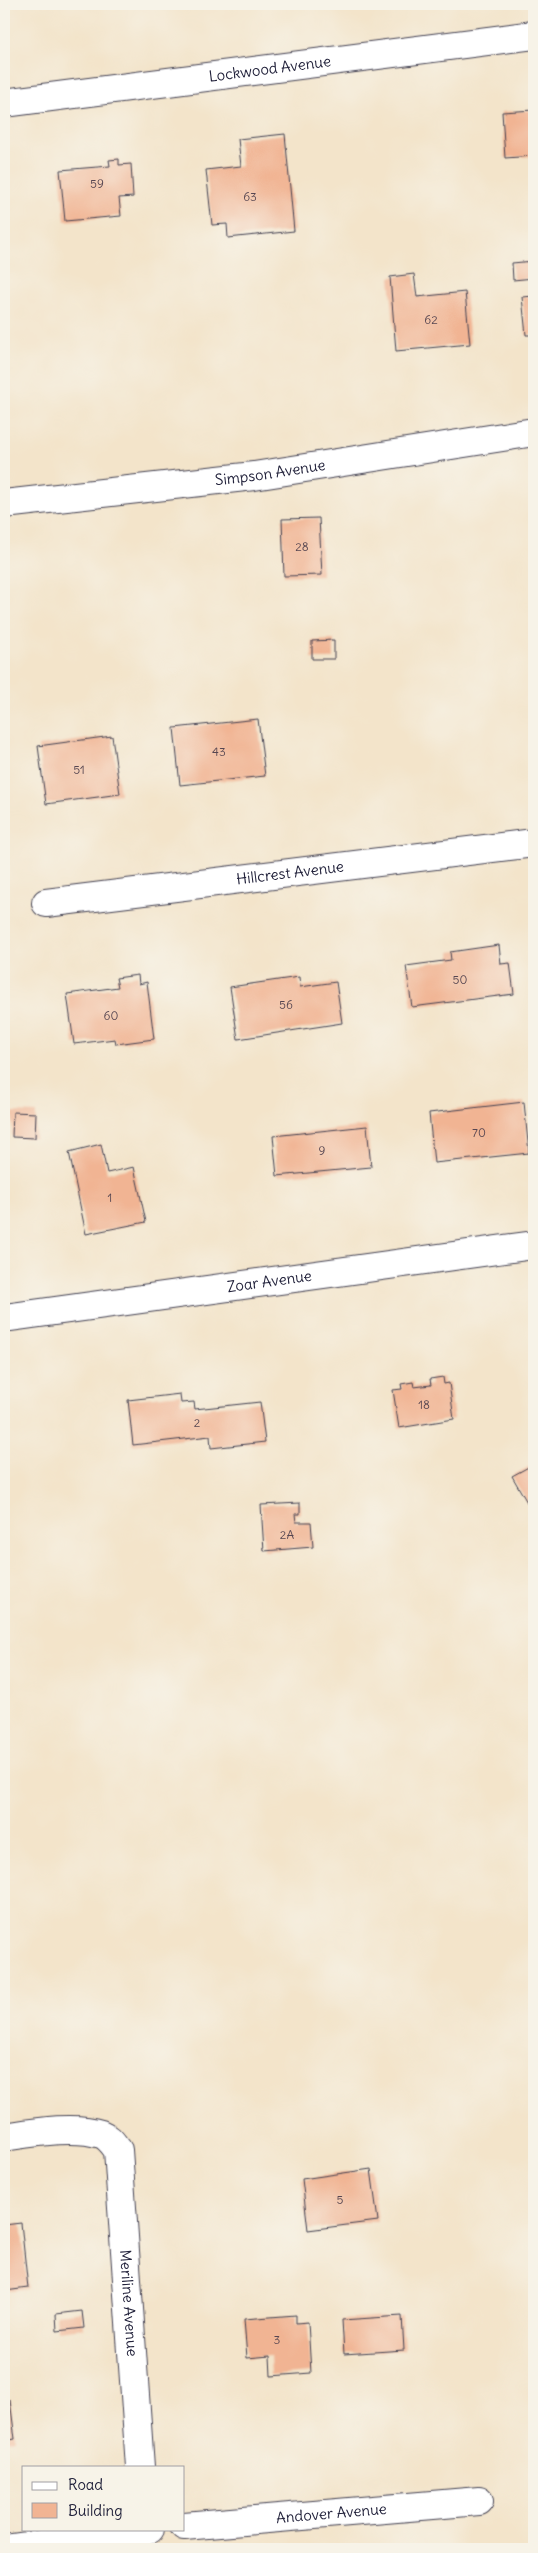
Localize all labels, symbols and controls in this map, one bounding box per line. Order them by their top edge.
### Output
street label: Lockwood Avenue [207,51,332,86]
house number: 59 [90,176,104,191]
house number: 63 [243,189,257,204]
house number: 62 [424,312,438,327]
street label: Simpson Avenue [214,455,327,489]
house number: 28 [295,539,309,554]
house number: 43 [212,744,226,759]
house number: 51 [73,762,85,777]
street label: Hillcrest Avenue [235,856,345,889]
house number: 50 [453,972,468,987]
house number: 56 [279,997,293,1012]
house number: 60 [104,1008,119,1023]
house number: 70 [472,1125,486,1140]
house number: 9 [319,1143,326,1158]
house number: 1 [108,1190,112,1205]
street label: Zoar Avenue [226,1266,313,1296]
house number: 18 [418,1397,430,1412]
house number: 2 [194,1415,201,1430]
house number: 2A [280,1527,294,1542]
house number: 5 [337,2192,344,2207]
street label: Meriline Avenue [116,2249,142,2357]
house number: 3 [274,2332,281,2347]
legend [22,2466,185,2530]
text: Road [68,2475,103,2494]
street label: Andover Avenue [275,2499,388,2527]
text: Building [68,2501,123,2520]

